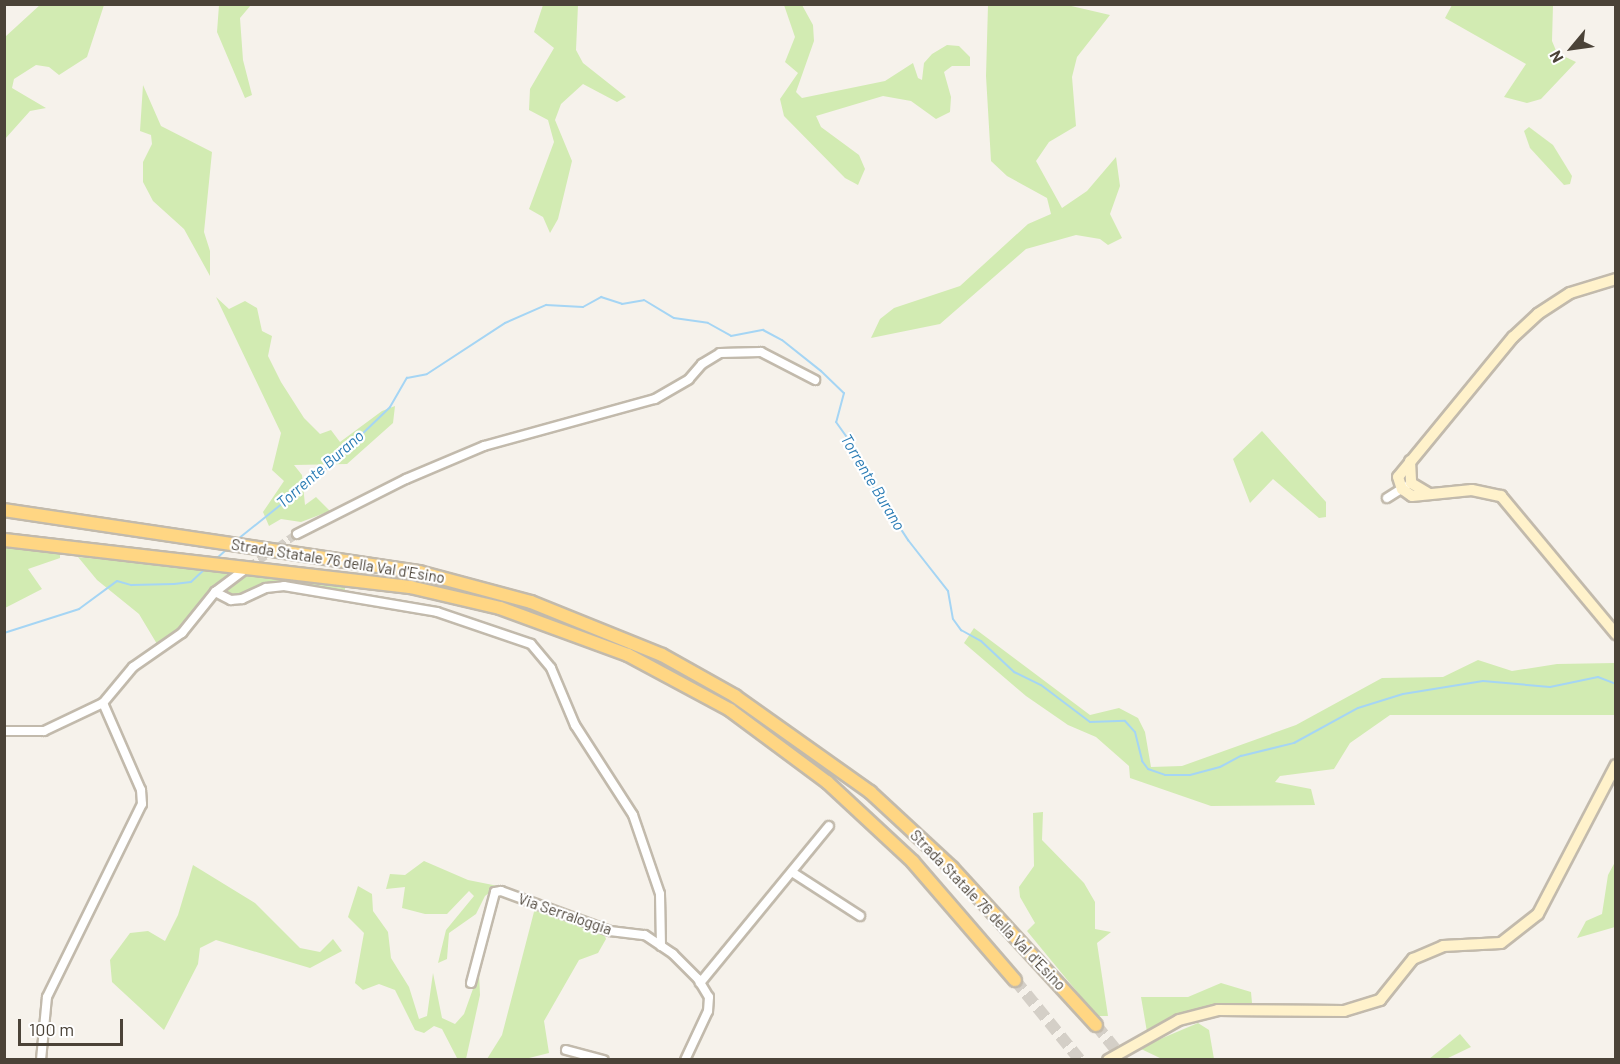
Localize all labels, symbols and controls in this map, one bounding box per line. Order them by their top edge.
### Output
north arrow [1542,18,1602,78]
text: N [1545,48,1567,66]
water label: Torrente Burano [272,426,368,512]
water label: Torrente Burano [837,430,909,534]
street label: Strada Statale 76 della Val d'Esino [230,535,446,587]
street label: Strada Statale 76 della Val d'Esino [907,826,1069,994]
street label: Via Serraloggia [516,890,614,938]
scale bar [21,1007,126,1045]
text: 100 m [29,1018,74,1040]

